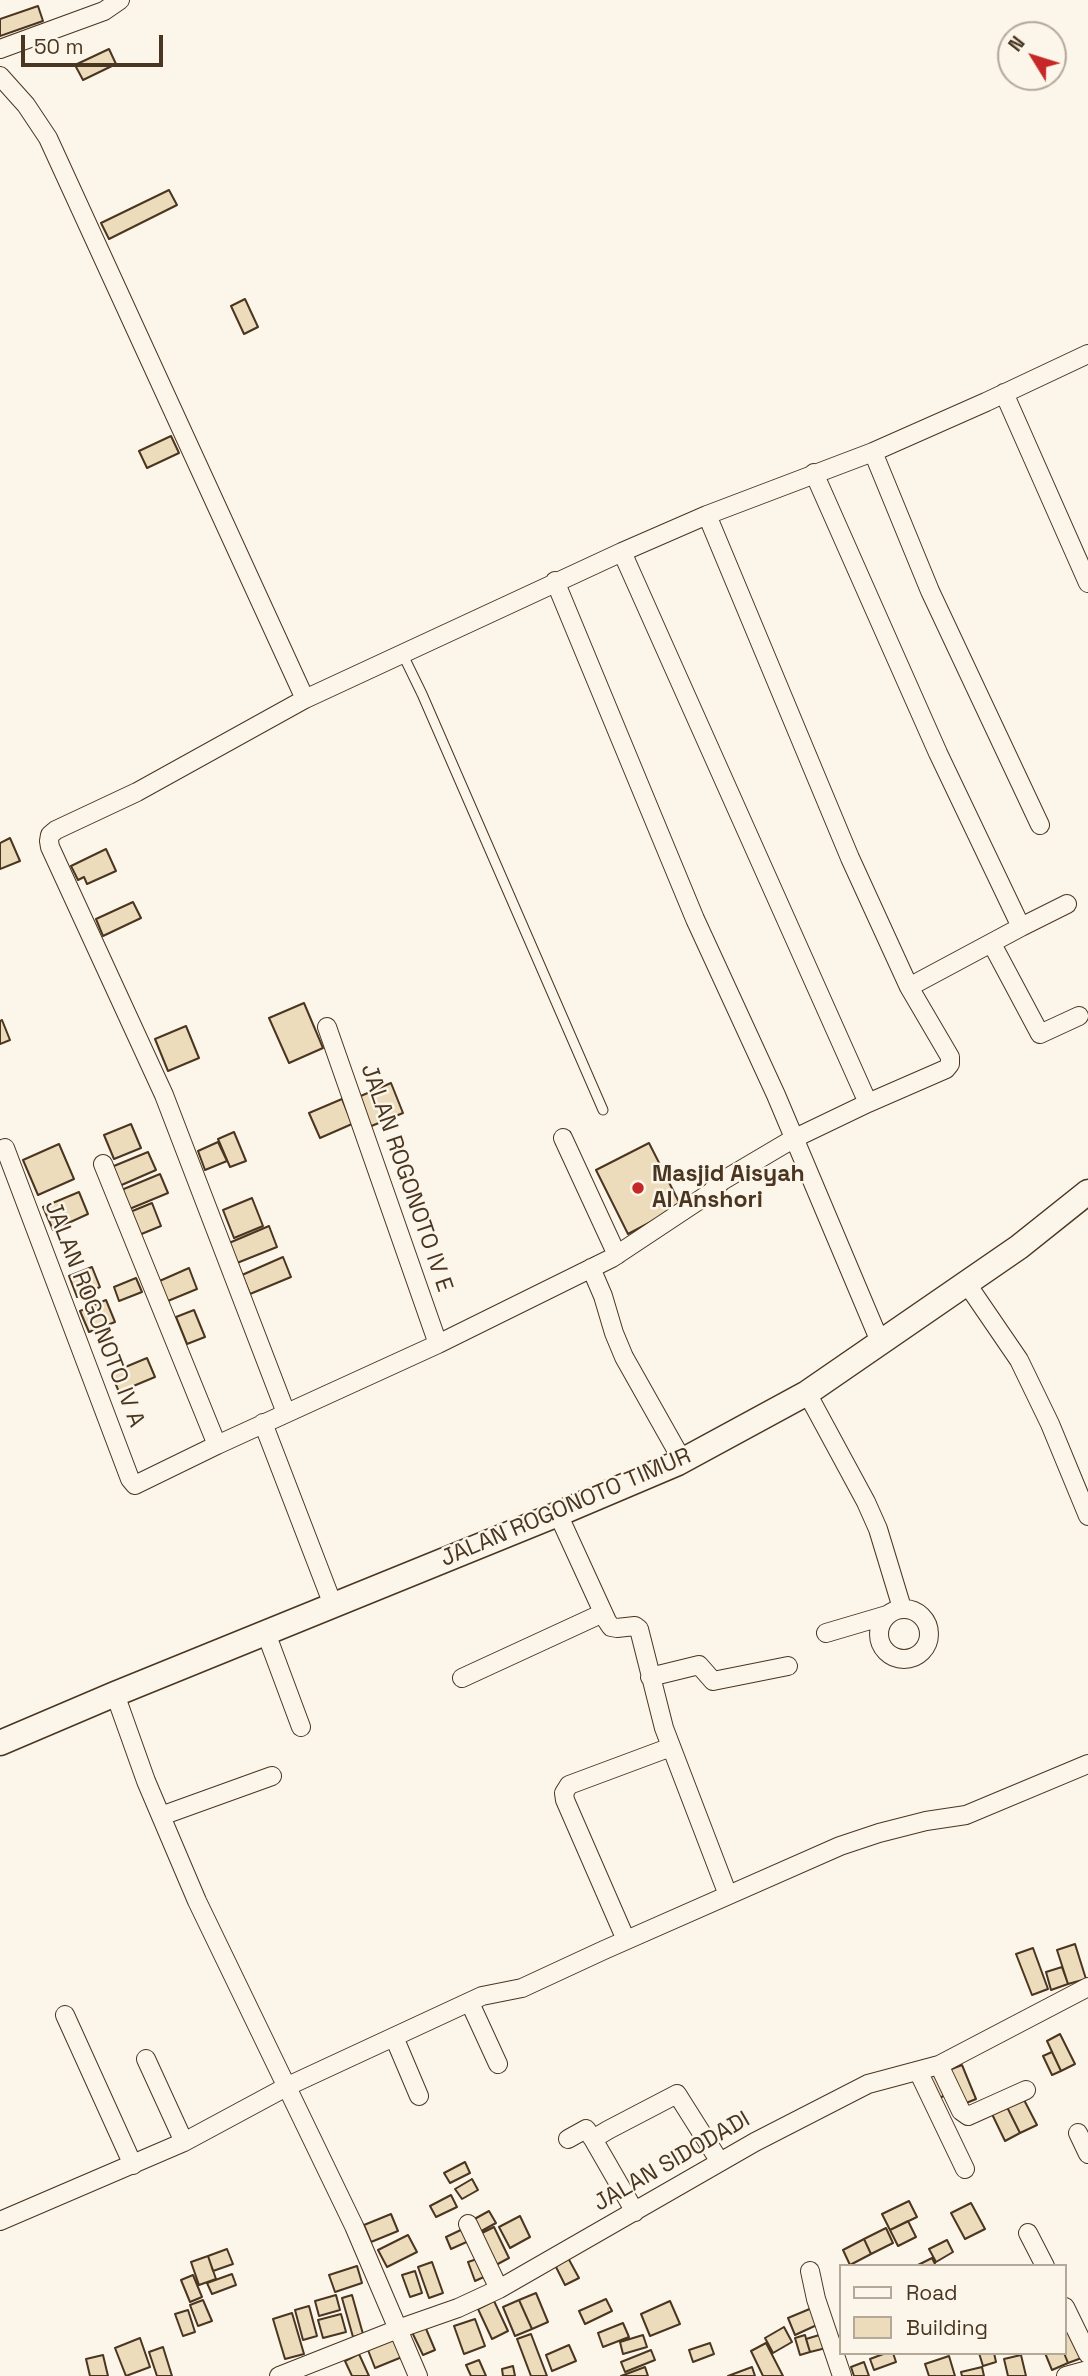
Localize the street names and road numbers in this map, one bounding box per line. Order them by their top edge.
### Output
street label: JALAN ROGONOTO IV E [354,1061,458,1295]
street label: JALAN ROGONOTO IV A [38,1197,150,1431]
street label: JALAN ROGONOTO TIMUR [437,1443,695,1573]
street label: JALAN SIDODADI [589,2106,755,2218]

